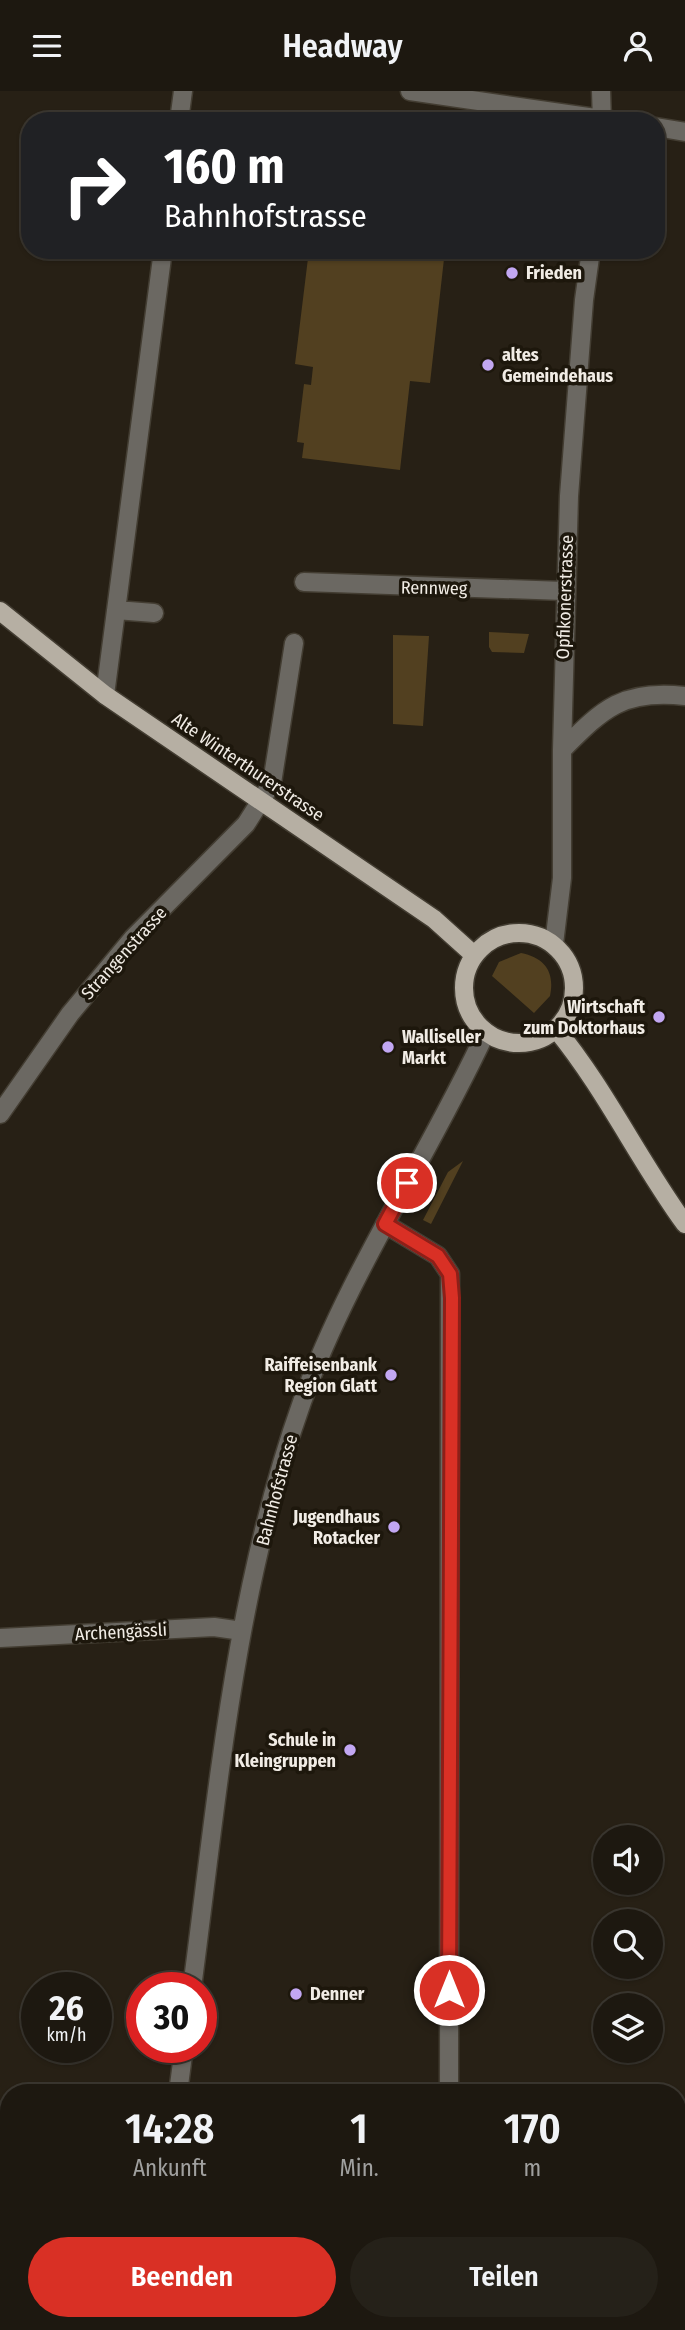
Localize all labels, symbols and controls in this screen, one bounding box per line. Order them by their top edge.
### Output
icon: menu [28,27,66,65]
text: Headway [282,27,403,65]
icon: person [619,27,657,65]
text: 160 m [164,137,285,196]
icon: right [49,140,140,231]
text: Bahnhofstrasse [164,197,367,235]
place label: Frieden [526,262,582,284]
marker: Frieden [504,265,520,281]
place label: altes Gemeindehaus [502,344,613,387]
marker: altes Gemeindehaus [480,357,496,373]
street label: Opfikonerstrasse [552,534,578,660]
street label: Rennweg [401,576,468,600]
street label: Alte Winterthurerstrasse [168,708,328,826]
street label: Strangenstrasse [77,902,172,1004]
place label: Wirtschaft zum Doktorhaus [524,996,646,1039]
marker: Wirtschaft zum Doktorhaus [651,1009,667,1025]
place label: Walliseller Markt [402,1026,481,1069]
marker: Walliseller Markt [380,1039,396,1055]
pin [377,1153,437,1213]
icon: arrive [388,1164,426,1202]
place label: Raiffeisenbank Region Glatt [264,1354,378,1397]
marker: Raiffeisenbank Region Glatt [383,1367,399,1383]
street label: Bahnhofstrasse [252,1432,302,1548]
place label: Jugendhaus Rotacker [292,1506,380,1549]
marker: Jugendhaus Rotacker [386,1519,402,1535]
street label: Archengässli [74,1619,168,1645]
place label: Schule in Kleingruppen [235,1729,336,1772]
marker: Schule in Kleingruppen [342,1742,358,1758]
map controls [593,1825,663,2063]
button: sound [593,1825,663,1895]
button: search [593,1909,663,1979]
position arrow [412,1953,486,2027]
speed limit sign: 30 [126,1972,217,2063]
place label: Denner [310,1983,365,2005]
marker: Denner [288,1986,304,2002]
text: 26 [49,1987,84,2029]
button: layers [593,1993,663,2063]
text: km/h [46,2024,87,2046]
text: 14:28 [125,2104,215,2154]
text: 1 [350,2104,368,2154]
text: 170 [504,2104,561,2154]
text: Ankunft [133,2154,206,2182]
text: Min. [339,2154,379,2182]
text: m [523,2154,541,2182]
button: Beenden [28,2237,336,2317]
button: Teilen [350,2237,658,2317]

